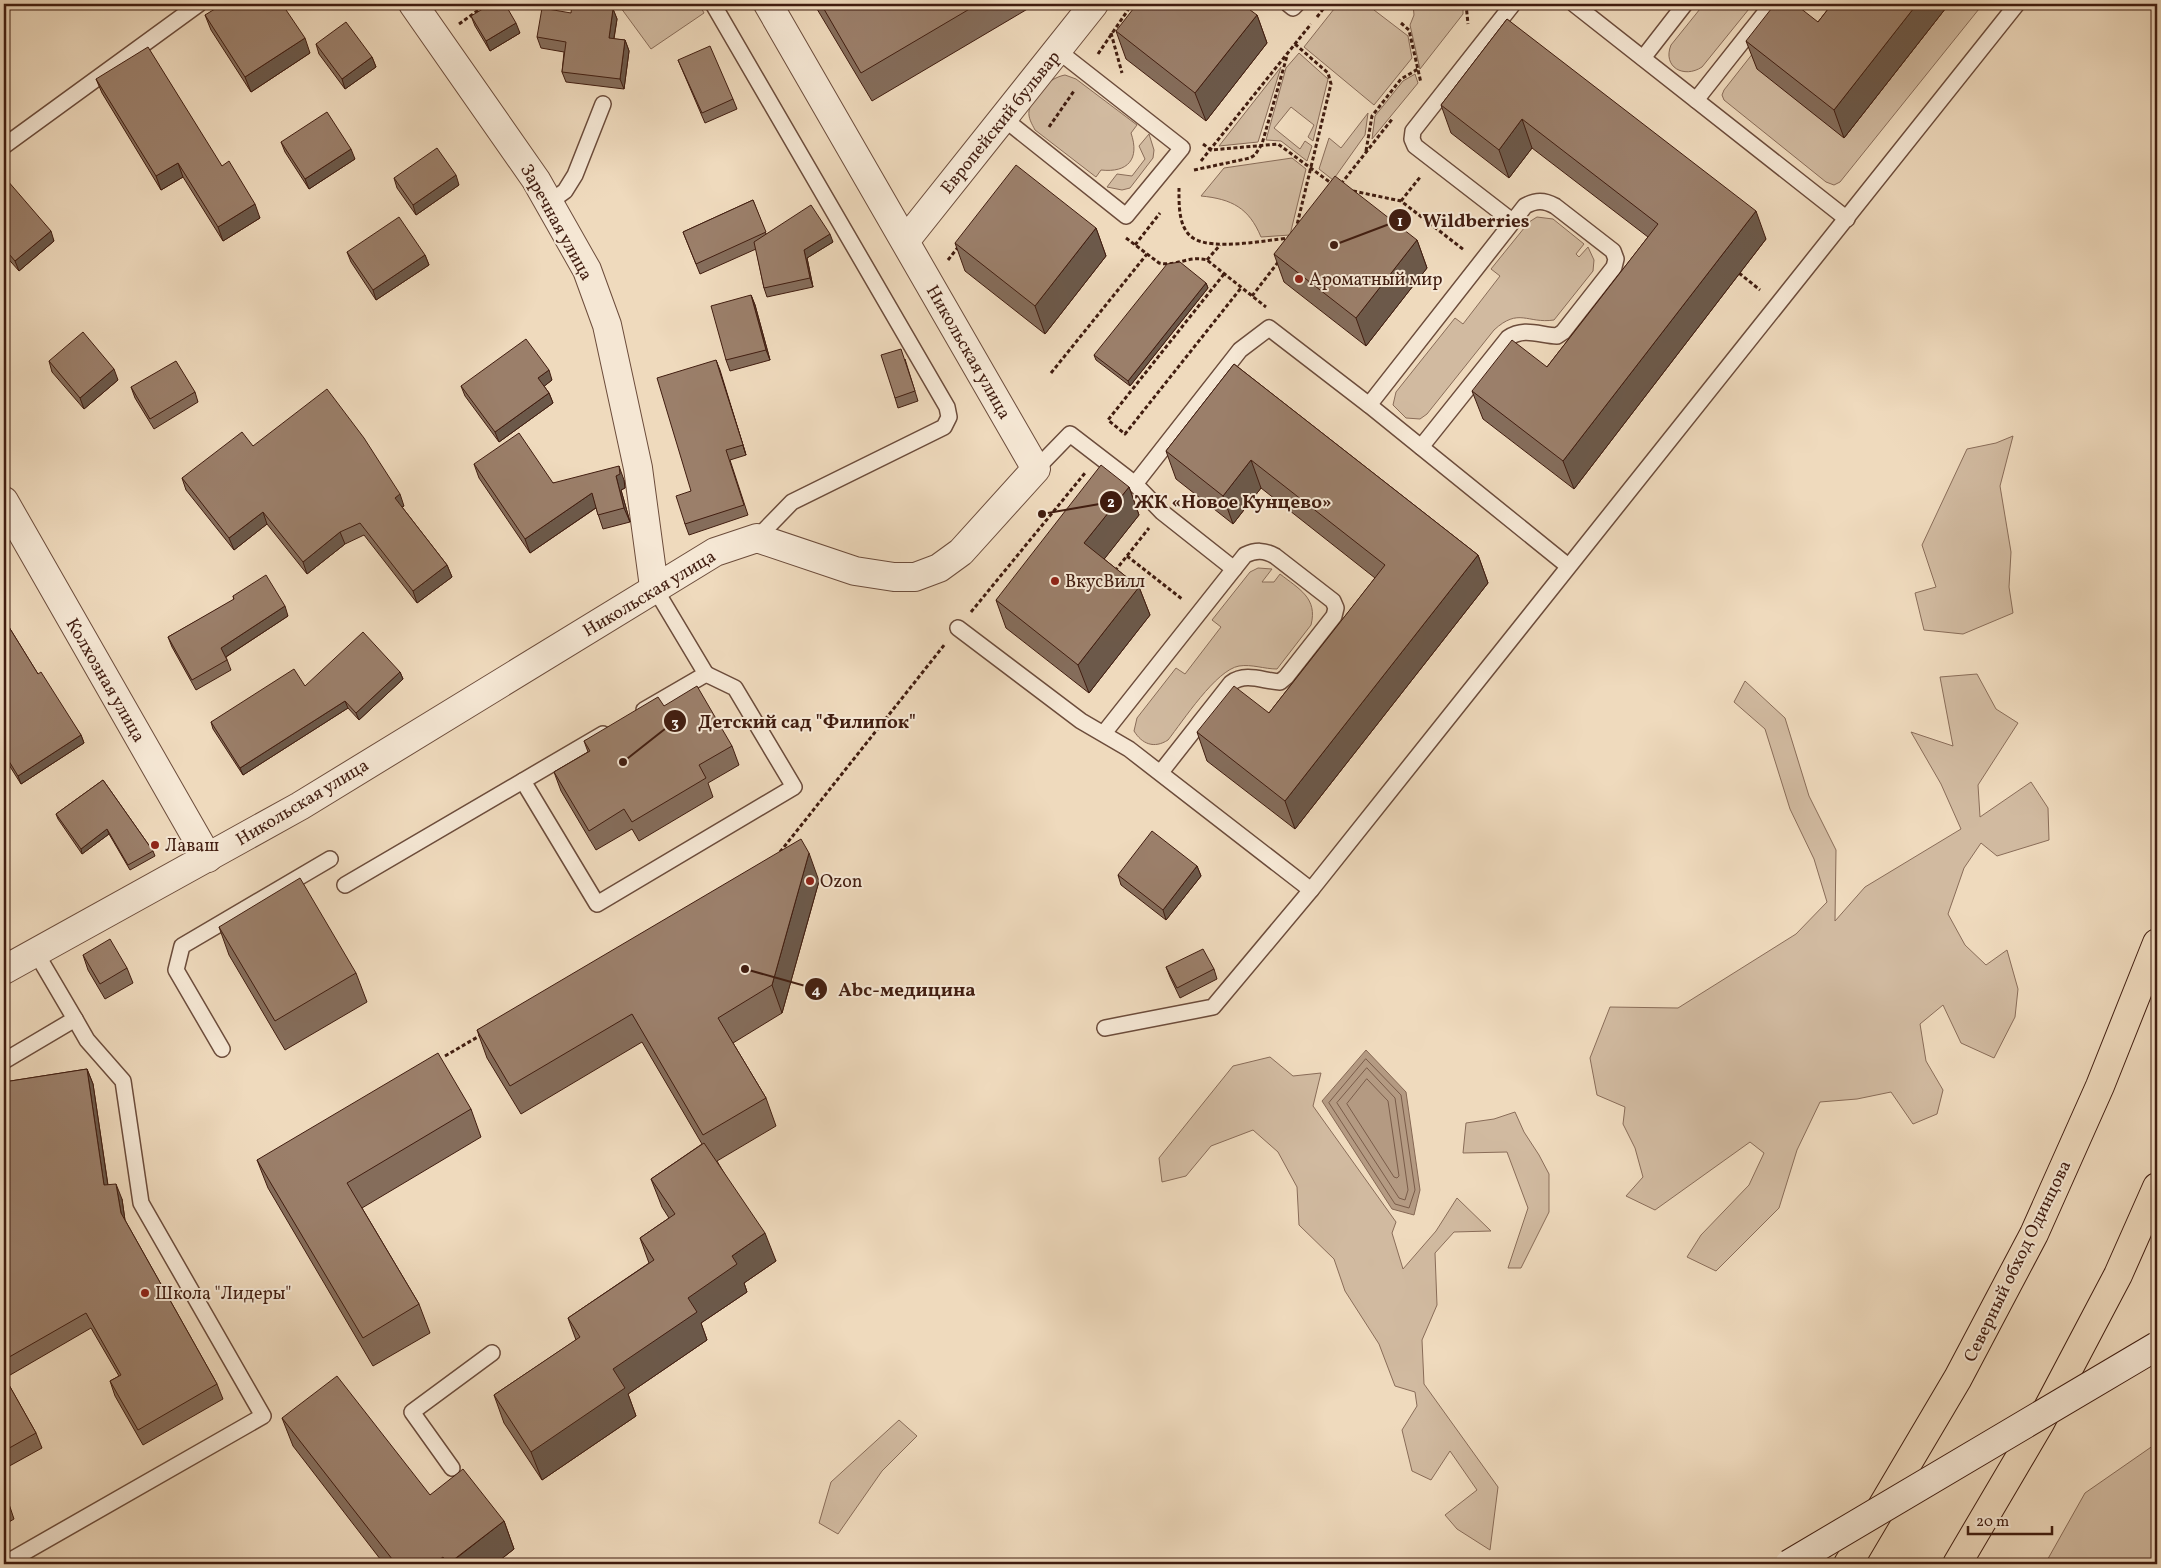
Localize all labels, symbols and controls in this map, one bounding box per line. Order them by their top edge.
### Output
street label: Европейский бульвар [935,46,1067,200]
street label: Заречная улица [513,160,598,286]
callout: Wildberries [1387,203,1540,237]
text: Wildberries [1422,209,1530,235]
text: 1 [1397,212,1403,233]
place label: Ароматный мир [1309,268,1443,293]
marker: Ароматный мир [1293,273,1305,285]
street label: Никольская улица [919,281,1016,424]
callout: ЖК «Новое Кунцево» [1099,485,1341,519]
text: ЖК «Новое Кунцево» [1134,490,1332,516]
text: 2 [1107,493,1115,514]
street label: Никольская улица [579,545,721,644]
place label: ВкусВилл [1065,570,1145,595]
marker: ВкусВилл [1049,575,1061,587]
street label: Колхозная улица [59,614,150,748]
callout: Детский сад "Филипок" [663,704,926,738]
text: Детский сад "Филипок" [698,710,916,736]
text: 3 [671,713,679,734]
street label: Никольская улица [232,754,374,853]
place label: Лаваш [165,834,219,859]
marker: Лаваш [149,839,161,851]
place label: Ozon [820,870,863,895]
marker: Ozon [804,875,816,887]
callout: Abc-медицина [803,972,986,1006]
text: Abc-медицина [838,978,976,1004]
text: 4 [811,981,821,1002]
street label: Северный обход Одинцова [1959,1157,2078,1367]
place label: Школа "Лидеры" [155,1282,291,1307]
marker: Школа "Лидеры" [139,1287,151,1299]
scale bar [1968,1503,2052,1535]
text: 20 m [1976,1512,2009,1533]

